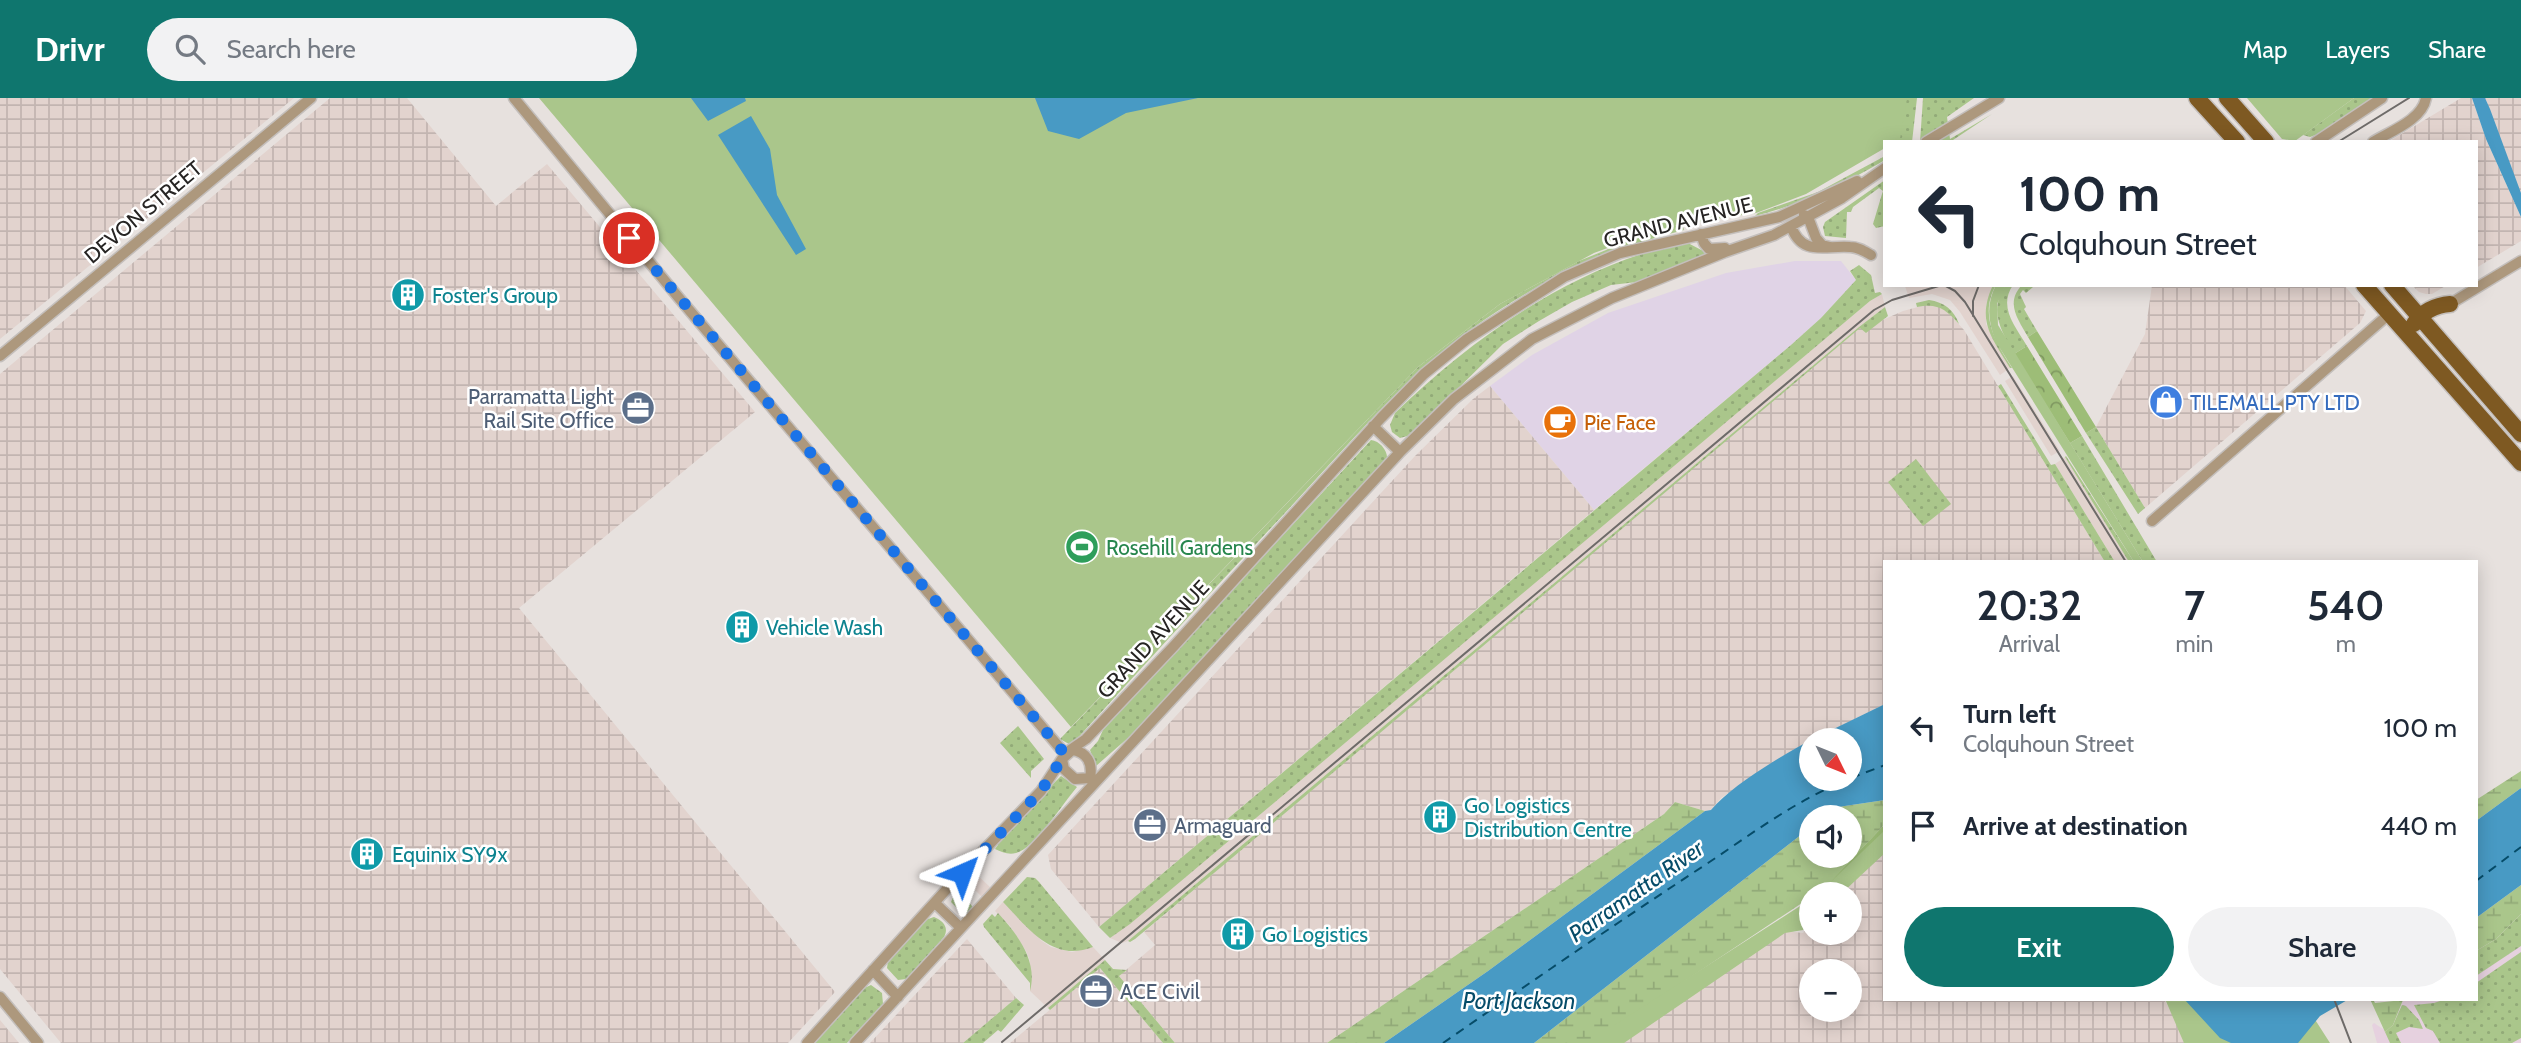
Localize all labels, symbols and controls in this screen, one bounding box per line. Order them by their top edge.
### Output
search box [147,18,637,81]
text: Drivr [35,29,105,69]
icon: search [171,30,209,68]
text: Search here [227,33,356,65]
text: Map [2243,35,2287,64]
text: Layers [2325,35,2390,64]
text: Share [2428,35,2486,64]
street label: DEVON STREET [79,156,207,268]
text: 100 m [2019,164,2160,223]
icon: left [1904,168,1995,259]
street label: GRAND AVENUE [1601,191,1755,253]
pin [599,208,659,268]
icon: arrive [610,219,648,257]
text: Colquhoun Street [2019,224,2257,263]
building icon: Foster's Group [389,276,427,314]
place label: Foster's Group [432,283,558,308]
shop icon: TILEMALL PTY LTD [2147,383,2185,421]
place label: Parramatta Light Rail Site Office [468,384,614,433]
office icon: Parramatta Light Rail Site Office [619,389,657,427]
place label: TILEMALL PTY LTD [2190,390,2360,415]
cafe icon: Pie Face [1541,403,1579,441]
place label: Pie Face [1584,410,1656,435]
sports icon: Rosehill Gardens [1063,528,1101,566]
place label: Rosehill Gardens [1106,535,1253,560]
street label: GRAND AVENUE [1092,575,1214,703]
text: 20:32 [1976,579,2082,631]
text: 7 [2184,579,2205,631]
text: 540 [2307,579,2385,631]
building icon: Vehicle Wash [723,608,761,646]
place label: Vehicle Wash [766,615,883,640]
text: Arrival [1999,630,2060,658]
text: min [2176,630,2213,658]
text: m [2336,630,2356,658]
text: Turn left [1963,698,2056,730]
icon: left [1904,709,1942,747]
text: 100 m [2384,712,2457,744]
north arrow [1799,728,1862,791]
map controls [1799,728,1862,1022]
text: Colquhoun Street [1963,730,2134,758]
place label: Go Logistics Distribution Centre [1464,793,1632,842]
building icon: Go Logistics Distribution Centre [1421,798,1459,836]
button: sound [1799,805,1862,868]
office icon: Armaguard [1131,806,1169,844]
icon: arrive [1904,807,1942,845]
text: Arrive at destination [1963,810,2188,842]
text: 440 m [2380,810,2457,842]
place label: Armaguard [1174,813,1272,838]
water label: Parramatta River [1563,834,1710,948]
building icon: Equinix SY9x [348,835,386,873]
position arrow [925,836,999,910]
place label: Equinix SY9x [392,842,507,867]
button: + [1799,882,1862,945]
button: Exit [1904,907,2174,987]
button: Share [2188,907,2457,987]
building icon: Go Logistics [1219,915,1257,953]
place label: Go Logistics [1262,922,1368,947]
button: − [1799,959,1862,1022]
office icon: ACE Civil [1077,972,1115,1010]
place label: ACE Civil [1120,979,1200,1004]
water label: Port Jackson [1463,987,1575,1015]

